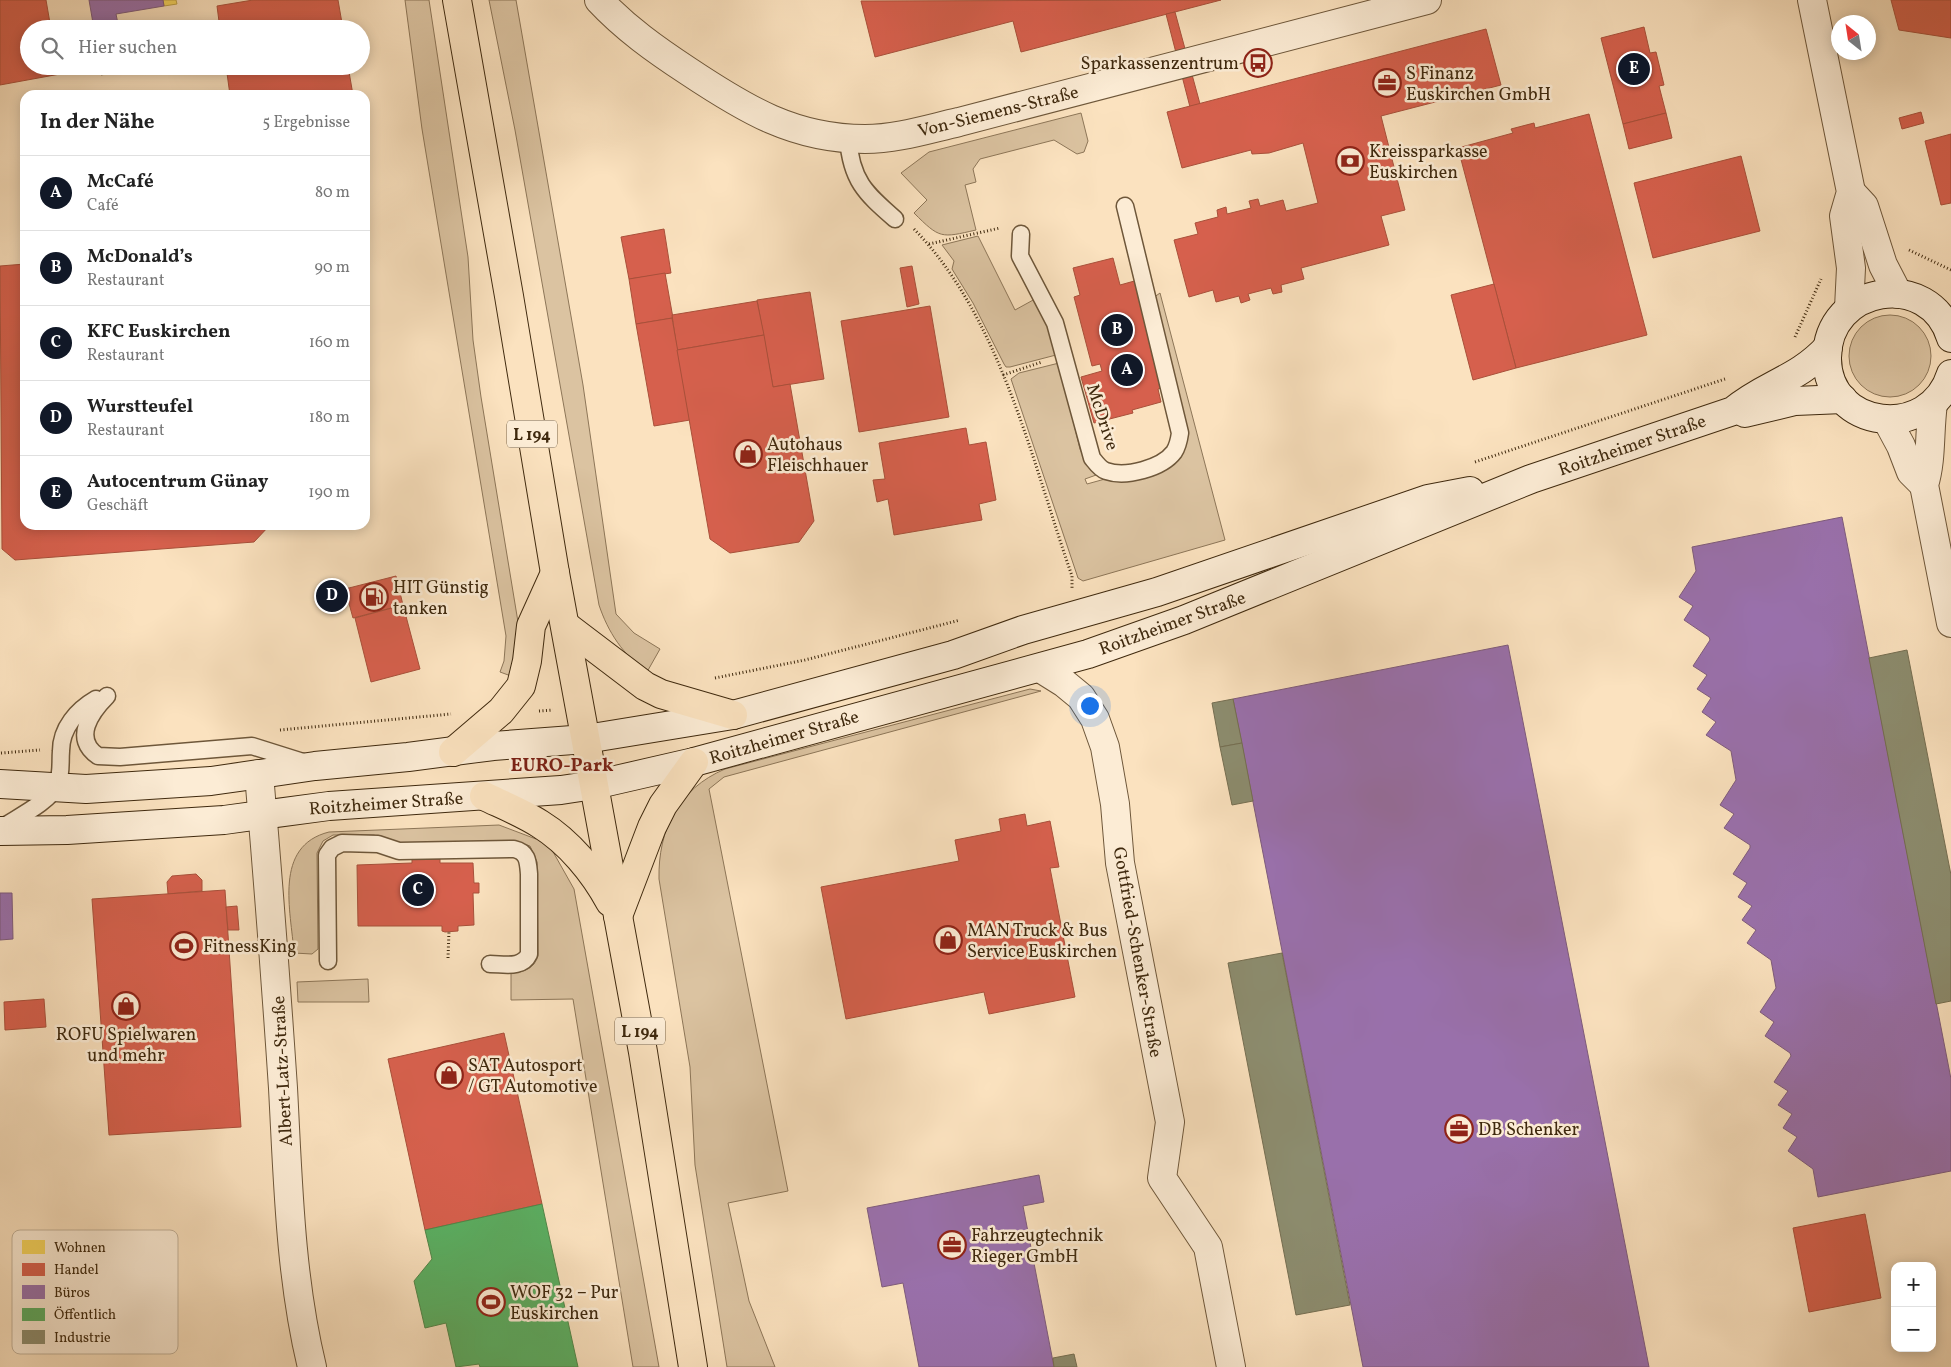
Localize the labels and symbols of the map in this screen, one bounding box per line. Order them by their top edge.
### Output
north arrow [1831,15,1876,60]
bus stop icon: Sparkassenzentrum [1243,48,1273,78]
pin: E [1618,50,1650,88]
place label: Sparkassenzentrum [1081,52,1239,77]
place label: S Finanz Euskirchen GmbH [1406,62,1551,108]
office icon: S Finanz Euskirchen GmbH [1372,68,1402,98]
street label: Von-Siemens-Straße [915,80,1081,145]
place label: Kreissparkasse Euskirchen [1369,140,1488,186]
bank icon: Kreissparkasse Euskirchen [1335,146,1365,176]
pin: B [1101,311,1133,349]
pin: A [1111,351,1143,389]
street label: McDrive [1079,381,1124,454]
street label: Roitzheimer Straße [1555,409,1710,483]
road number: L 194 [507,420,557,448]
place label: Autohaus Fleischhauer [767,433,869,479]
shop icon: Autohaus Fleischhauer [733,439,763,469]
place label: HIT Günstig tanken [393,576,489,622]
pin: D [316,577,348,615]
fuel station icon: HIT Günstig tanken [359,582,389,612]
street label: Roitzheimer Straße [1096,586,1249,663]
your location [1077,693,1103,719]
street label: Roitzheimer Straße [707,705,862,772]
district label: EURO-Park [511,753,614,779]
street label: Roitzheimer Straße [308,787,464,822]
street label: Gottfried-Schenker-Straße [1106,845,1167,1059]
pin: C [402,871,434,909]
place label: MAN Truck & Bus Service Euskirchen [967,919,1117,965]
shop icon: MAN Truck & Bus Service Euskirchen [933,925,963,955]
sports icon: FitnessKing [169,931,199,961]
place label: FitnessKing [203,935,297,960]
shop icon: ROFU Spielwaren und mehr [111,991,141,1021]
street label: Albert-Latz-Straße [267,995,300,1147]
road number: L 194 [615,1018,665,1044]
place label: ROFU Spielwaren und mehr [56,1023,197,1069]
place label: SAT Autosport / GT Automotive [468,1054,597,1100]
shop icon: SAT Autosport / GT Automotive [434,1060,464,1090]
office icon: DB Schenker [1444,1114,1474,1144]
place label: DB Schenker [1478,1118,1580,1143]
place label: Fahrzeugtechnik Rieger GmbH [971,1224,1103,1270]
legend [12,1230,178,1354]
office icon: Fahrzeugtechnik Rieger GmbH [937,1230,967,1260]
text: Wohnen [54,1239,106,1258]
text: Handel [54,1261,99,1280]
place label: WOF 32 – Pur Euskirchen [510,1281,619,1327]
text: Büros [54,1284,90,1303]
sports icon: WOF 32 – Pur Euskirchen [476,1287,506,1317]
text: Öffentlich [54,1306,116,1325]
text: Industrie [54,1329,111,1348]

